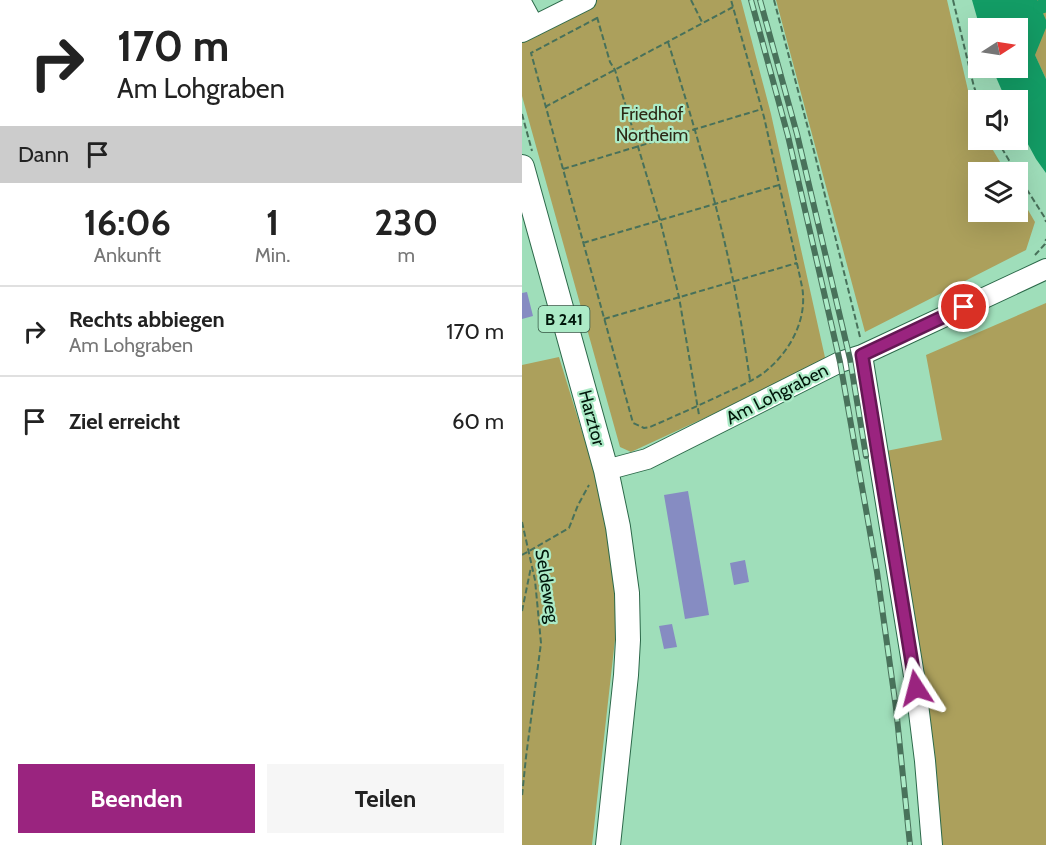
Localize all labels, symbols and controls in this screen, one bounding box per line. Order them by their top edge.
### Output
north arrow [968,18,1028,78]
map controls [968,18,1028,222]
text: 170 m [117,20,229,72]
icon: right [18,24,96,102]
text: Am Lohgraben [117,72,285,105]
button: sound [968,90,1028,150]
park label: Friedhof Northeim [616,103,688,146]
icon: arrive [81,138,114,171]
text: Dann [18,141,69,168]
button: layers [968,162,1028,222]
text: 16:06 [84,200,171,244]
text: 1 [266,200,279,244]
text: 230 [374,200,438,244]
text: Ankunft [94,243,161,267]
text: Min. [255,243,290,267]
text: m [397,243,415,267]
pin [938,281,989,332]
icon: arrive [947,290,980,323]
text: Rechts abbiegen [69,306,225,333]
road number: B 241 [538,306,590,332]
icon: right [18,315,51,348]
text: 170 m [446,318,504,345]
text: Am Lohgraben [69,333,193,357]
street label: Am Lohgraben [722,359,832,429]
street label: Harztor [574,388,610,449]
icon: arrive [18,405,51,438]
text: Ziel erreicht [69,408,180,435]
text: 60 m [452,408,504,435]
street label: Seldeweg [530,548,564,625]
position arrow [884,656,948,720]
button: Beenden [18,764,255,833]
button: Teilen [267,764,504,833]

